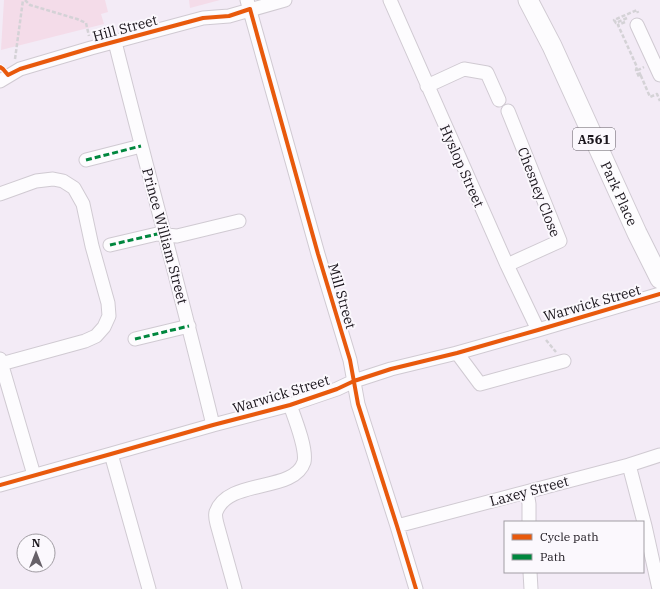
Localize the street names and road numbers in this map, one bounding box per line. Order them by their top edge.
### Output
street label: Hill Street [91,11,159,45]
street label: Hyslop Street [436,122,488,210]
road number: A561 [573,128,615,150]
street label: Chesney Close [514,145,564,239]
street label: Park Place [597,158,642,229]
street label: Prince William Street [138,166,192,306]
street label: Mill Street [324,261,360,331]
street label: Warwick Street [541,281,643,325]
street label: Warwick Street [230,371,332,417]
street label: Laxey Street [488,472,571,510]

